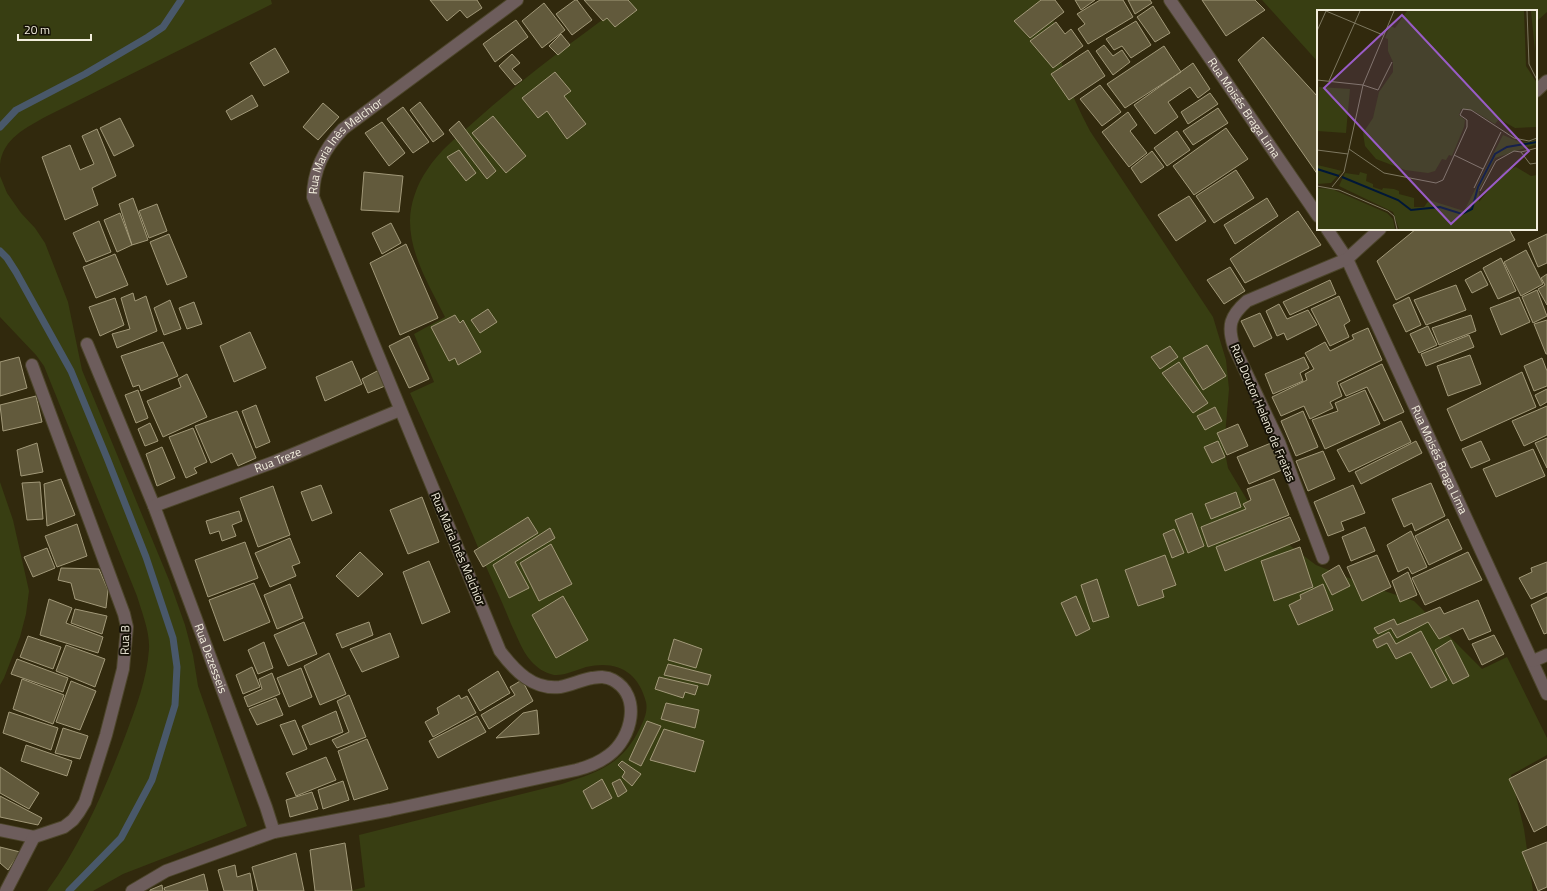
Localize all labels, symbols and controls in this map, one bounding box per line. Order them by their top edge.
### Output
inset map [1317,10,1537,230]
scale bar [18,16,91,42]
text: 20 m [24,20,50,39]
street label: Rua Moisés Braga Lima [1203,54,1286,162]
street label: Rua Maria Inês Melchior [303,93,387,195]
street label: Rua Doutor Heleno de Freitas [1226,341,1301,485]
street label: Rua Moisés Braga Lima [1406,402,1473,517]
street label: Rua Treze [251,442,304,477]
street label: Rua Maria Inês Melchior [426,489,491,608]
street label: Rua Dezesseis [190,621,233,696]
street label: Rua B [115,625,134,655]

